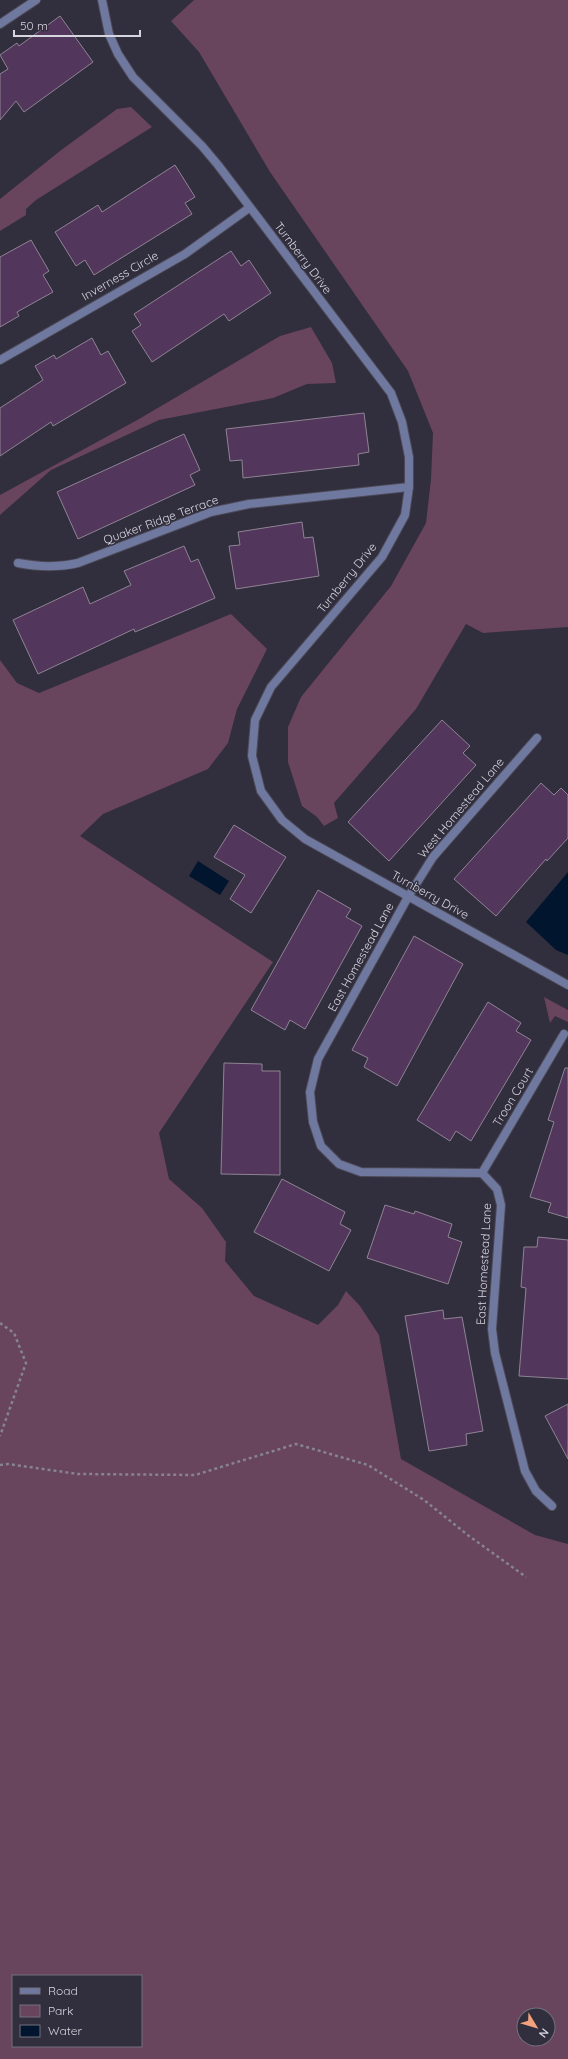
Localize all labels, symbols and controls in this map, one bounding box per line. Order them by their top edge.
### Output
scale bar [14,12,140,38]
text: 50 m [20,18,48,33]
street label: Turnberry Drive [271,219,336,297]
street label: Inverness Circle [79,247,161,304]
street label: Quaker Ridge Terrace [101,492,221,547]
street label: Turnberry Drive [314,539,380,616]
street label: West Homestead Lane [414,754,507,861]
street label: Turnberry Drive [389,867,472,922]
street label: East Homestead Lane [324,899,397,1014]
street label: Troon Court [489,1065,536,1129]
street label: East Homestead Lane [473,1202,494,1325]
legend [12,1975,142,2047]
text: Road [48,1983,78,1998]
text: Park [48,2003,73,2018]
north arrow [516,2007,556,2047]
text: Water [48,2023,83,2038]
text: N [536,2026,552,2041]

